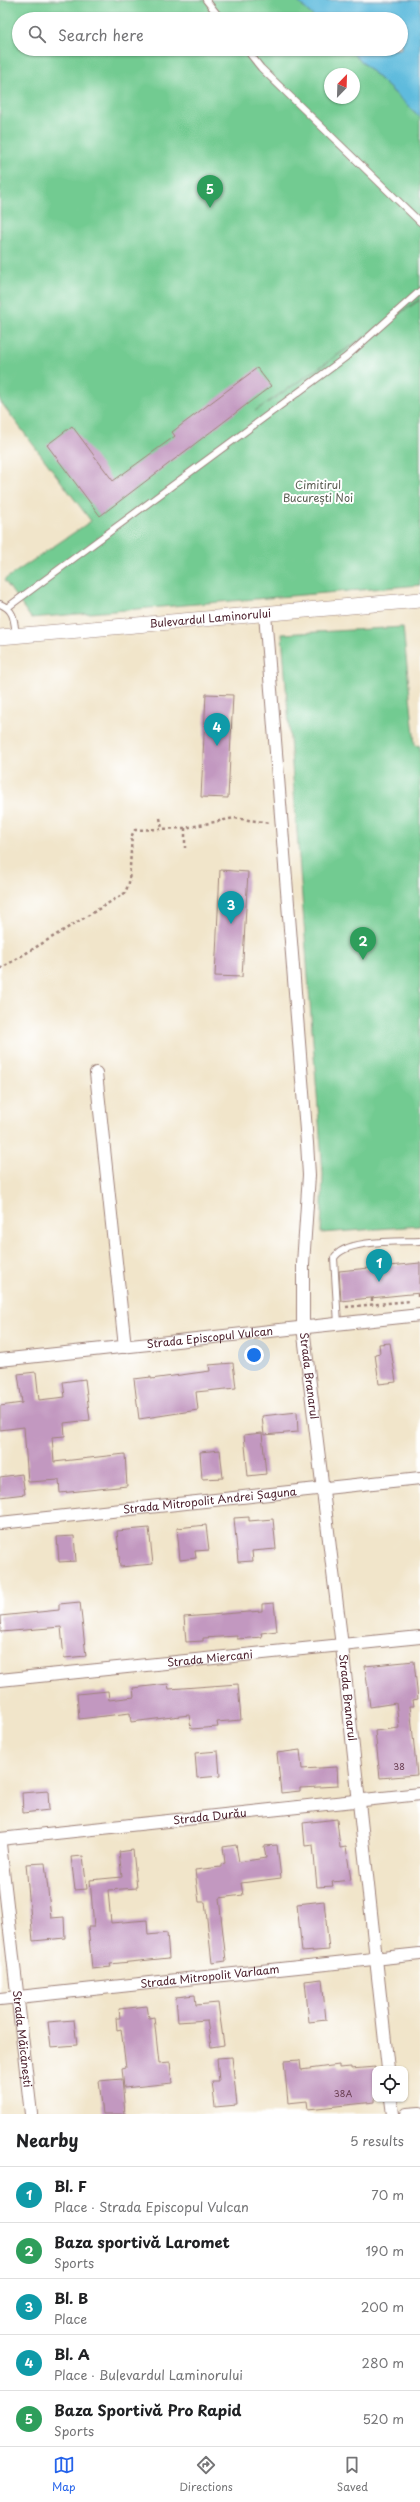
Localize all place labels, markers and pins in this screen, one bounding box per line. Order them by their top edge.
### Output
pin: 5 [197,175,223,208]
pin: 4 [204,713,230,746]
pin: 3 [218,891,244,924]
pin: 2 [350,927,376,960]
pin: 1 [366,1249,392,1282]

